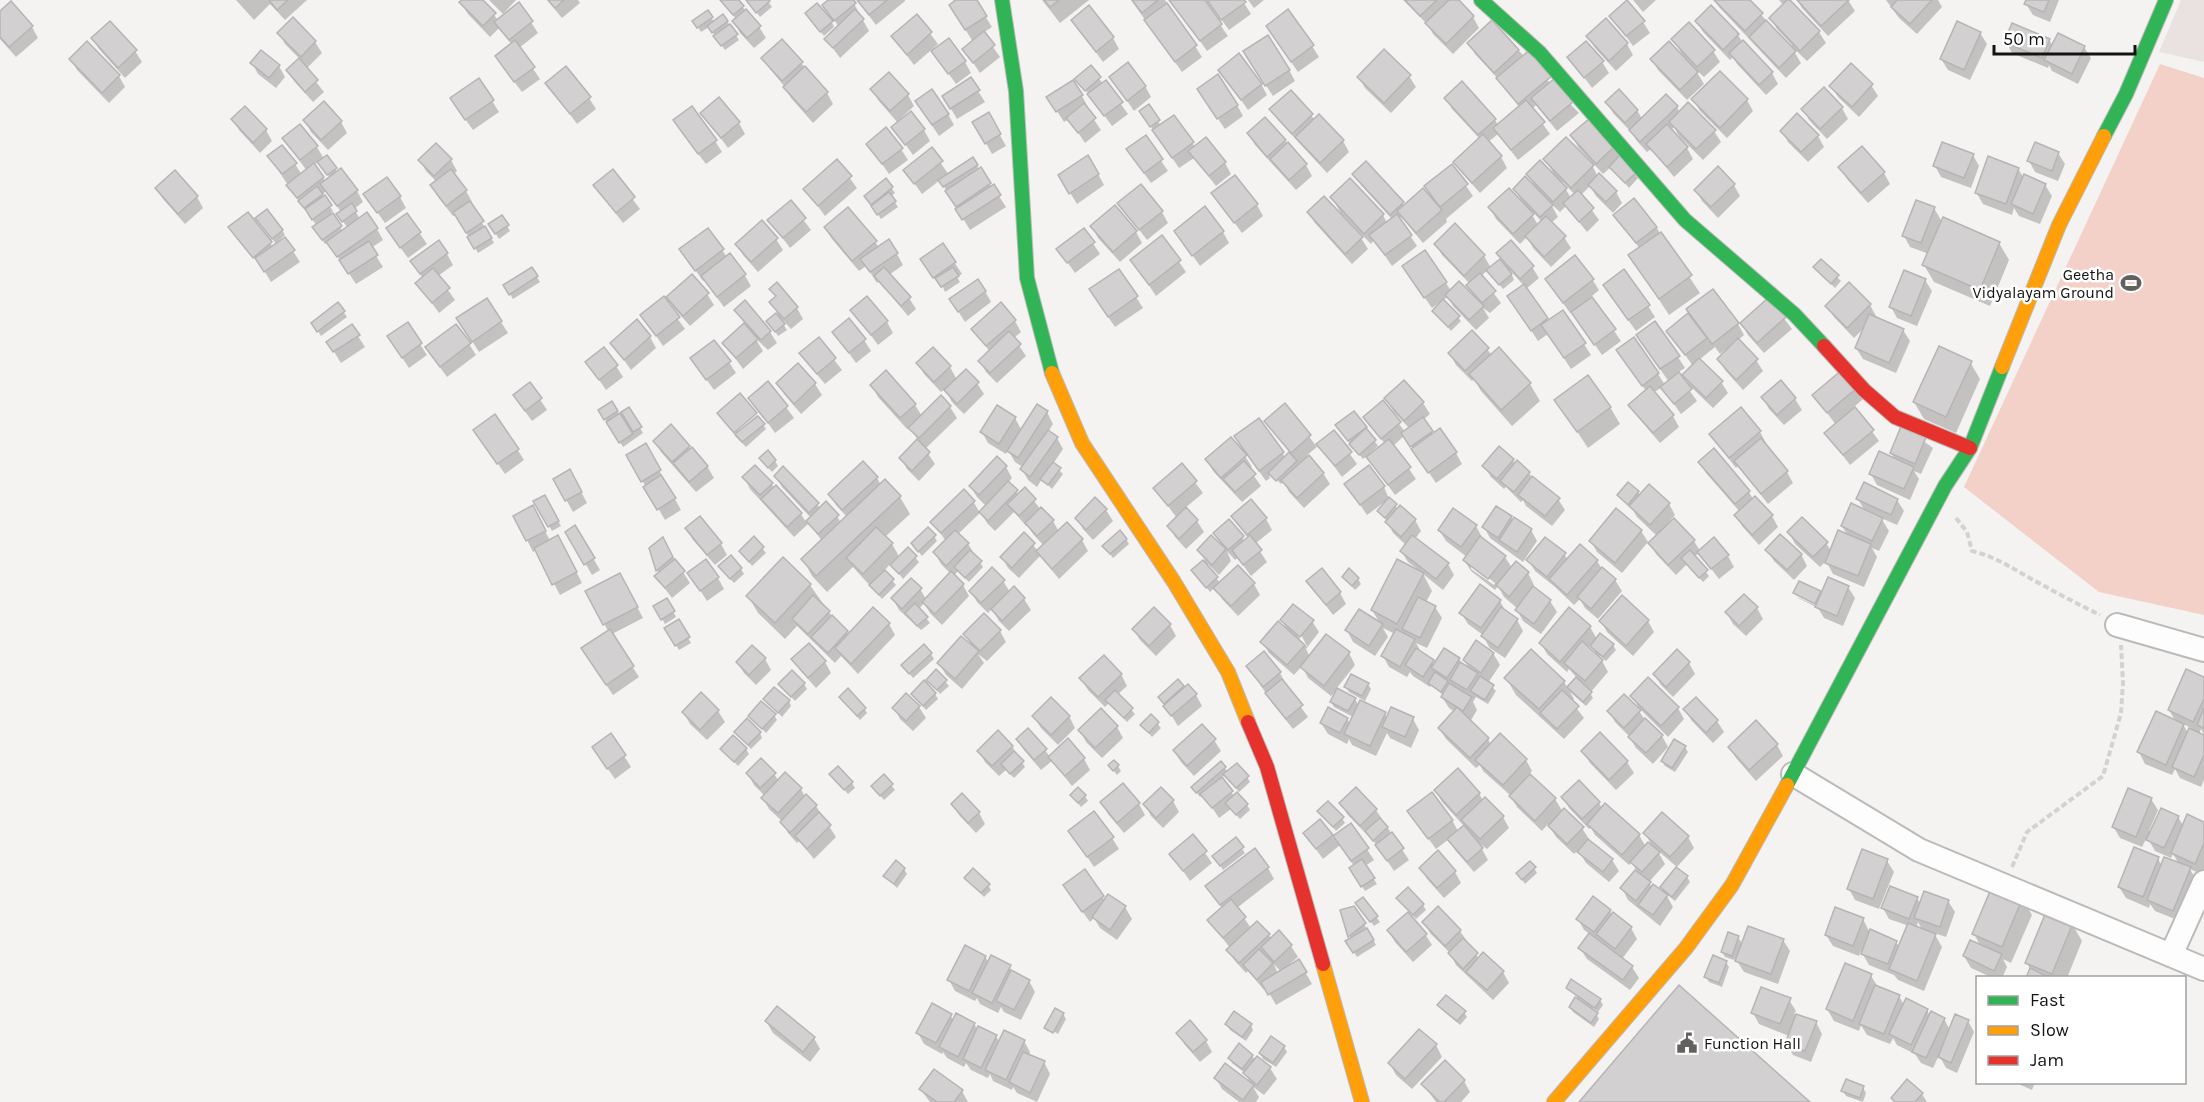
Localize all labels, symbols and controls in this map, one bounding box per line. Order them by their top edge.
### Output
scale bar [1994,18,2135,56]
text: 50 m [2003,28,2045,50]
place label: Geetha Vidyalayam Ground [1973,265,2114,302]
sports icon: Geetha Vidyalayam Ground [2119,271,2143,295]
legend [1976,976,2186,1084]
text: Fast [2030,989,2065,1011]
text: Slow [2030,1019,2069,1041]
public building icon: Function Hall [1675,1031,1699,1055]
place label: Function Hall [1704,1034,1801,1053]
text: Jam [2030,1049,2064,1071]

